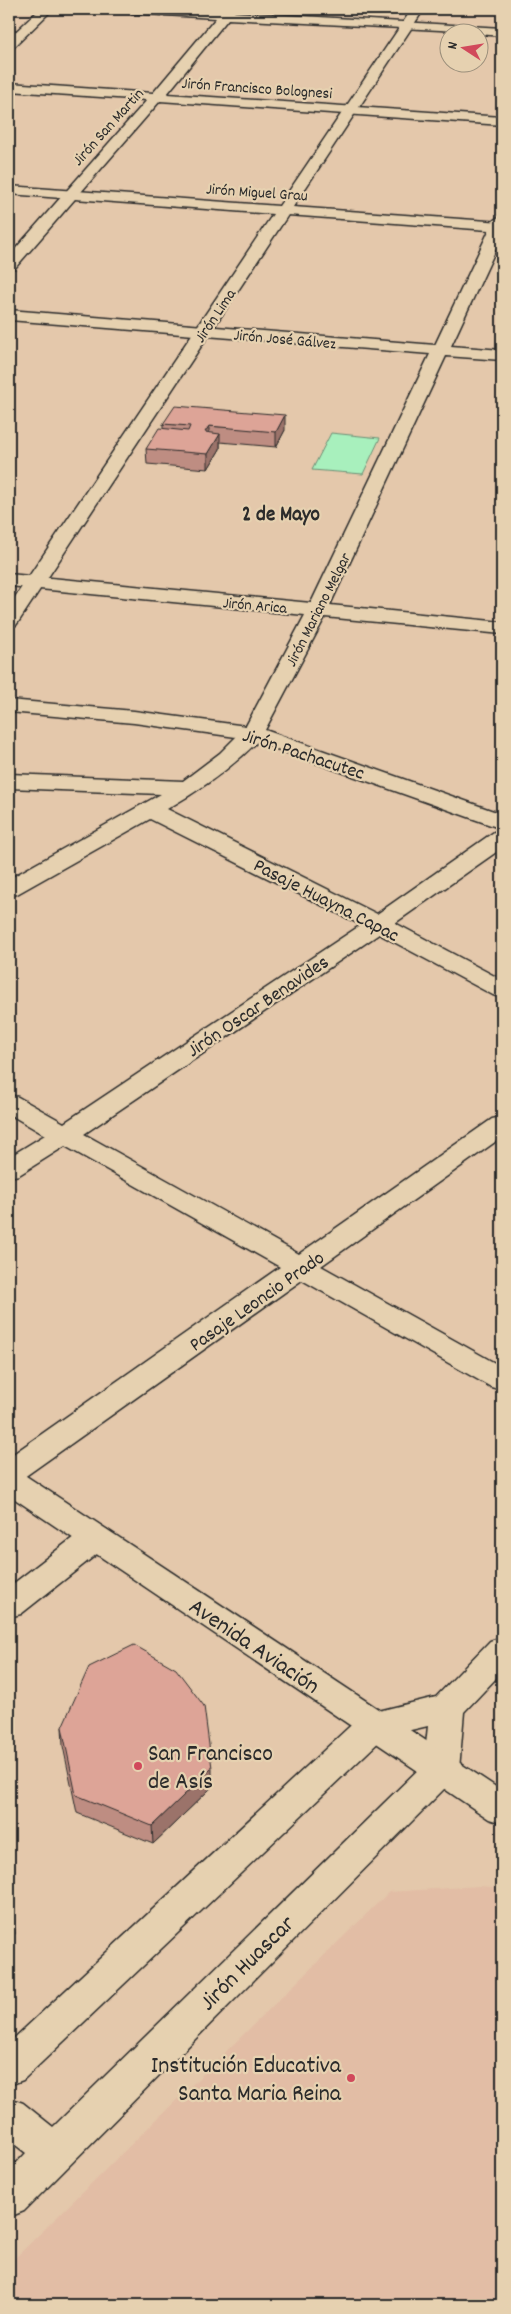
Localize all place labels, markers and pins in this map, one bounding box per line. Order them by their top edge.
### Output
place label: San Francisco de Asís [148,1738,273,1800]
marker: San Francisco de Asís [132,1760,144,1772]
place label: Institución Educativa Santa Maria Reina [151,2050,342,2112]
marker: Institución Educativa Santa Maria Reina [345,2072,357,2084]

